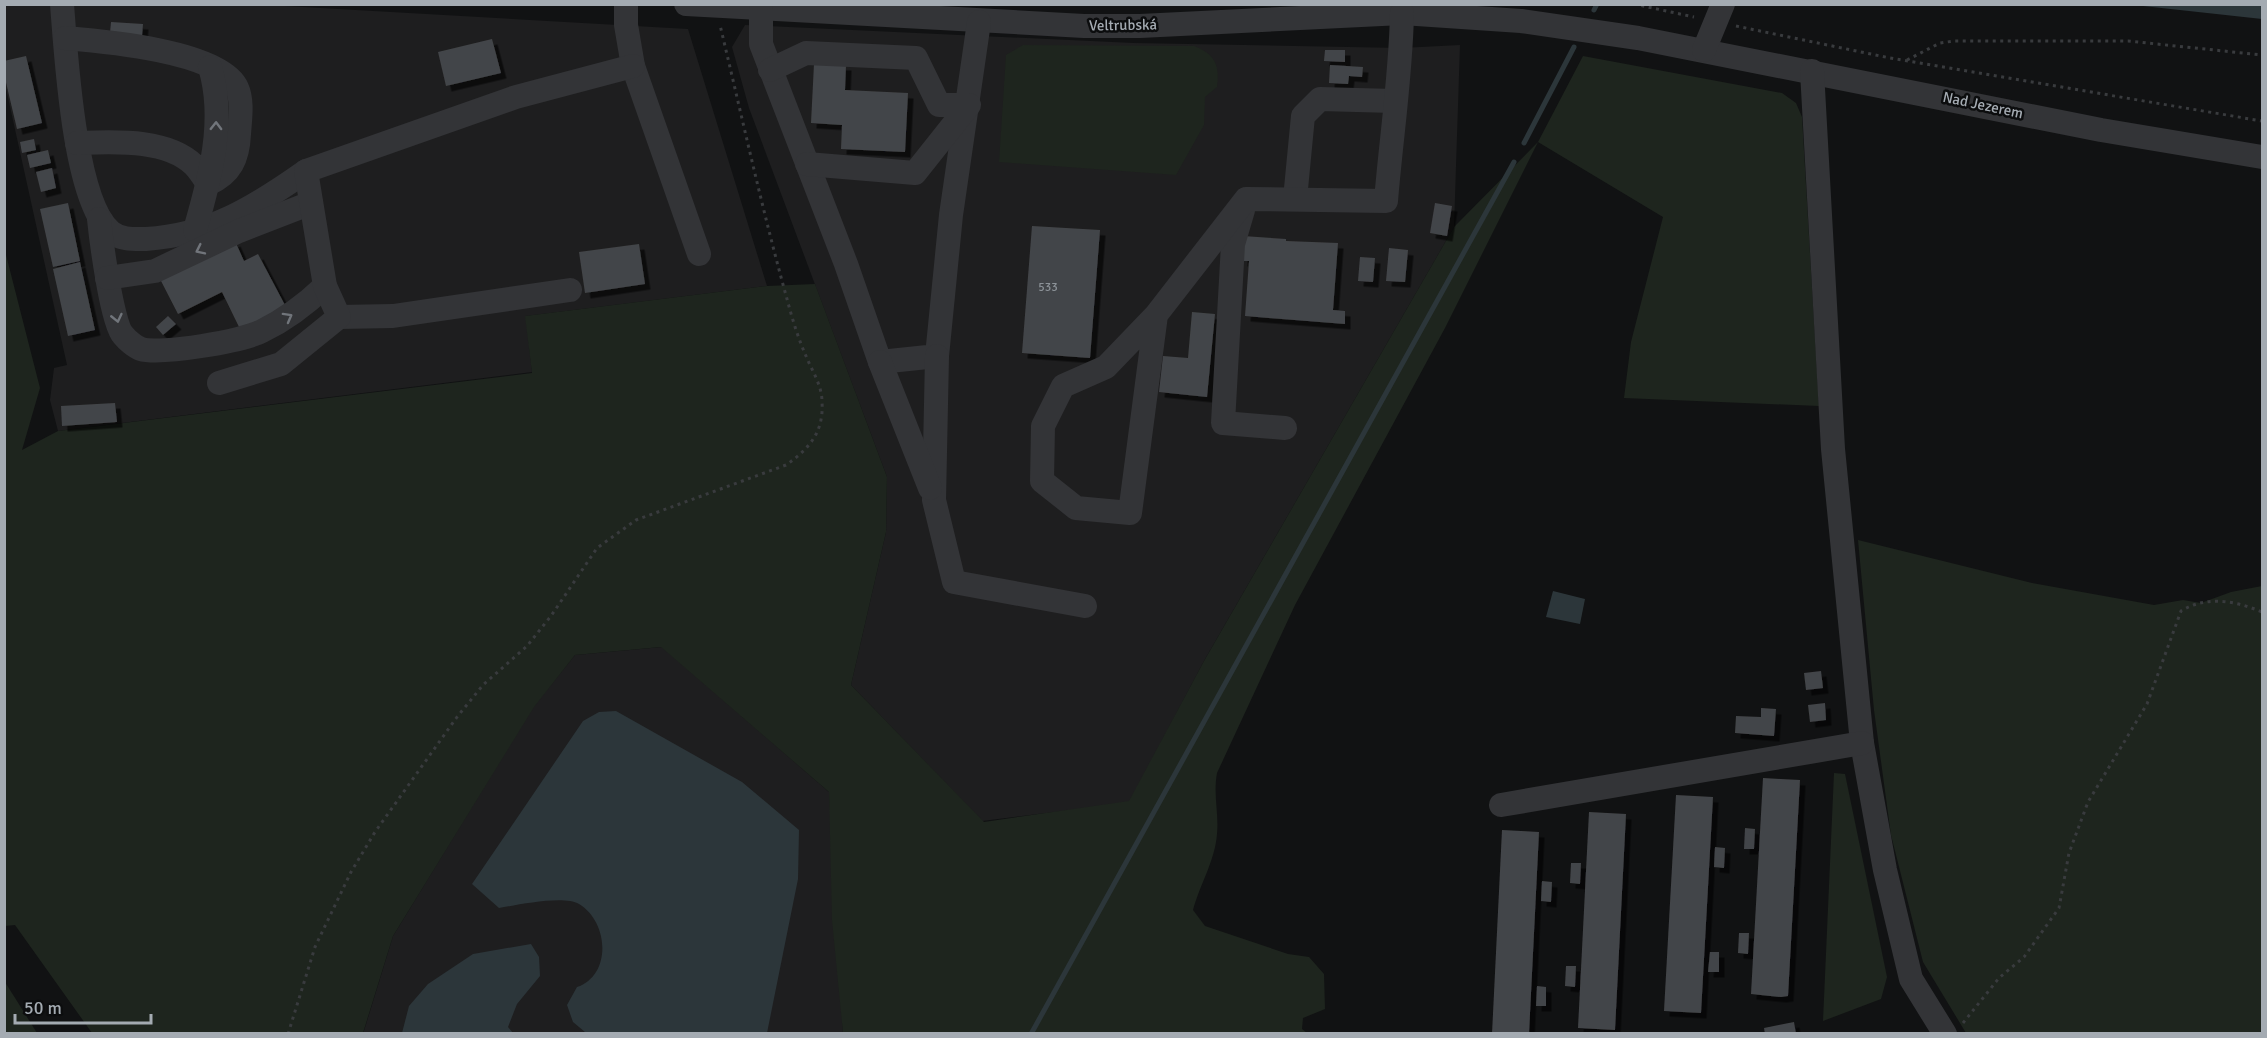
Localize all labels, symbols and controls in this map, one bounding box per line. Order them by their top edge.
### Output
street label: Veltrubská [1089,15,1157,35]
street label: Nad Jezerem [1941,88,2025,122]
one-way arrow [209,122,222,131]
one-way arrow [195,243,206,255]
house number: 533 [1038,280,1058,295]
one-way arrow [109,313,122,323]
one-way arrow [282,313,292,324]
scale bar [15,987,152,1025]
text: 50 m [24,997,62,1019]

